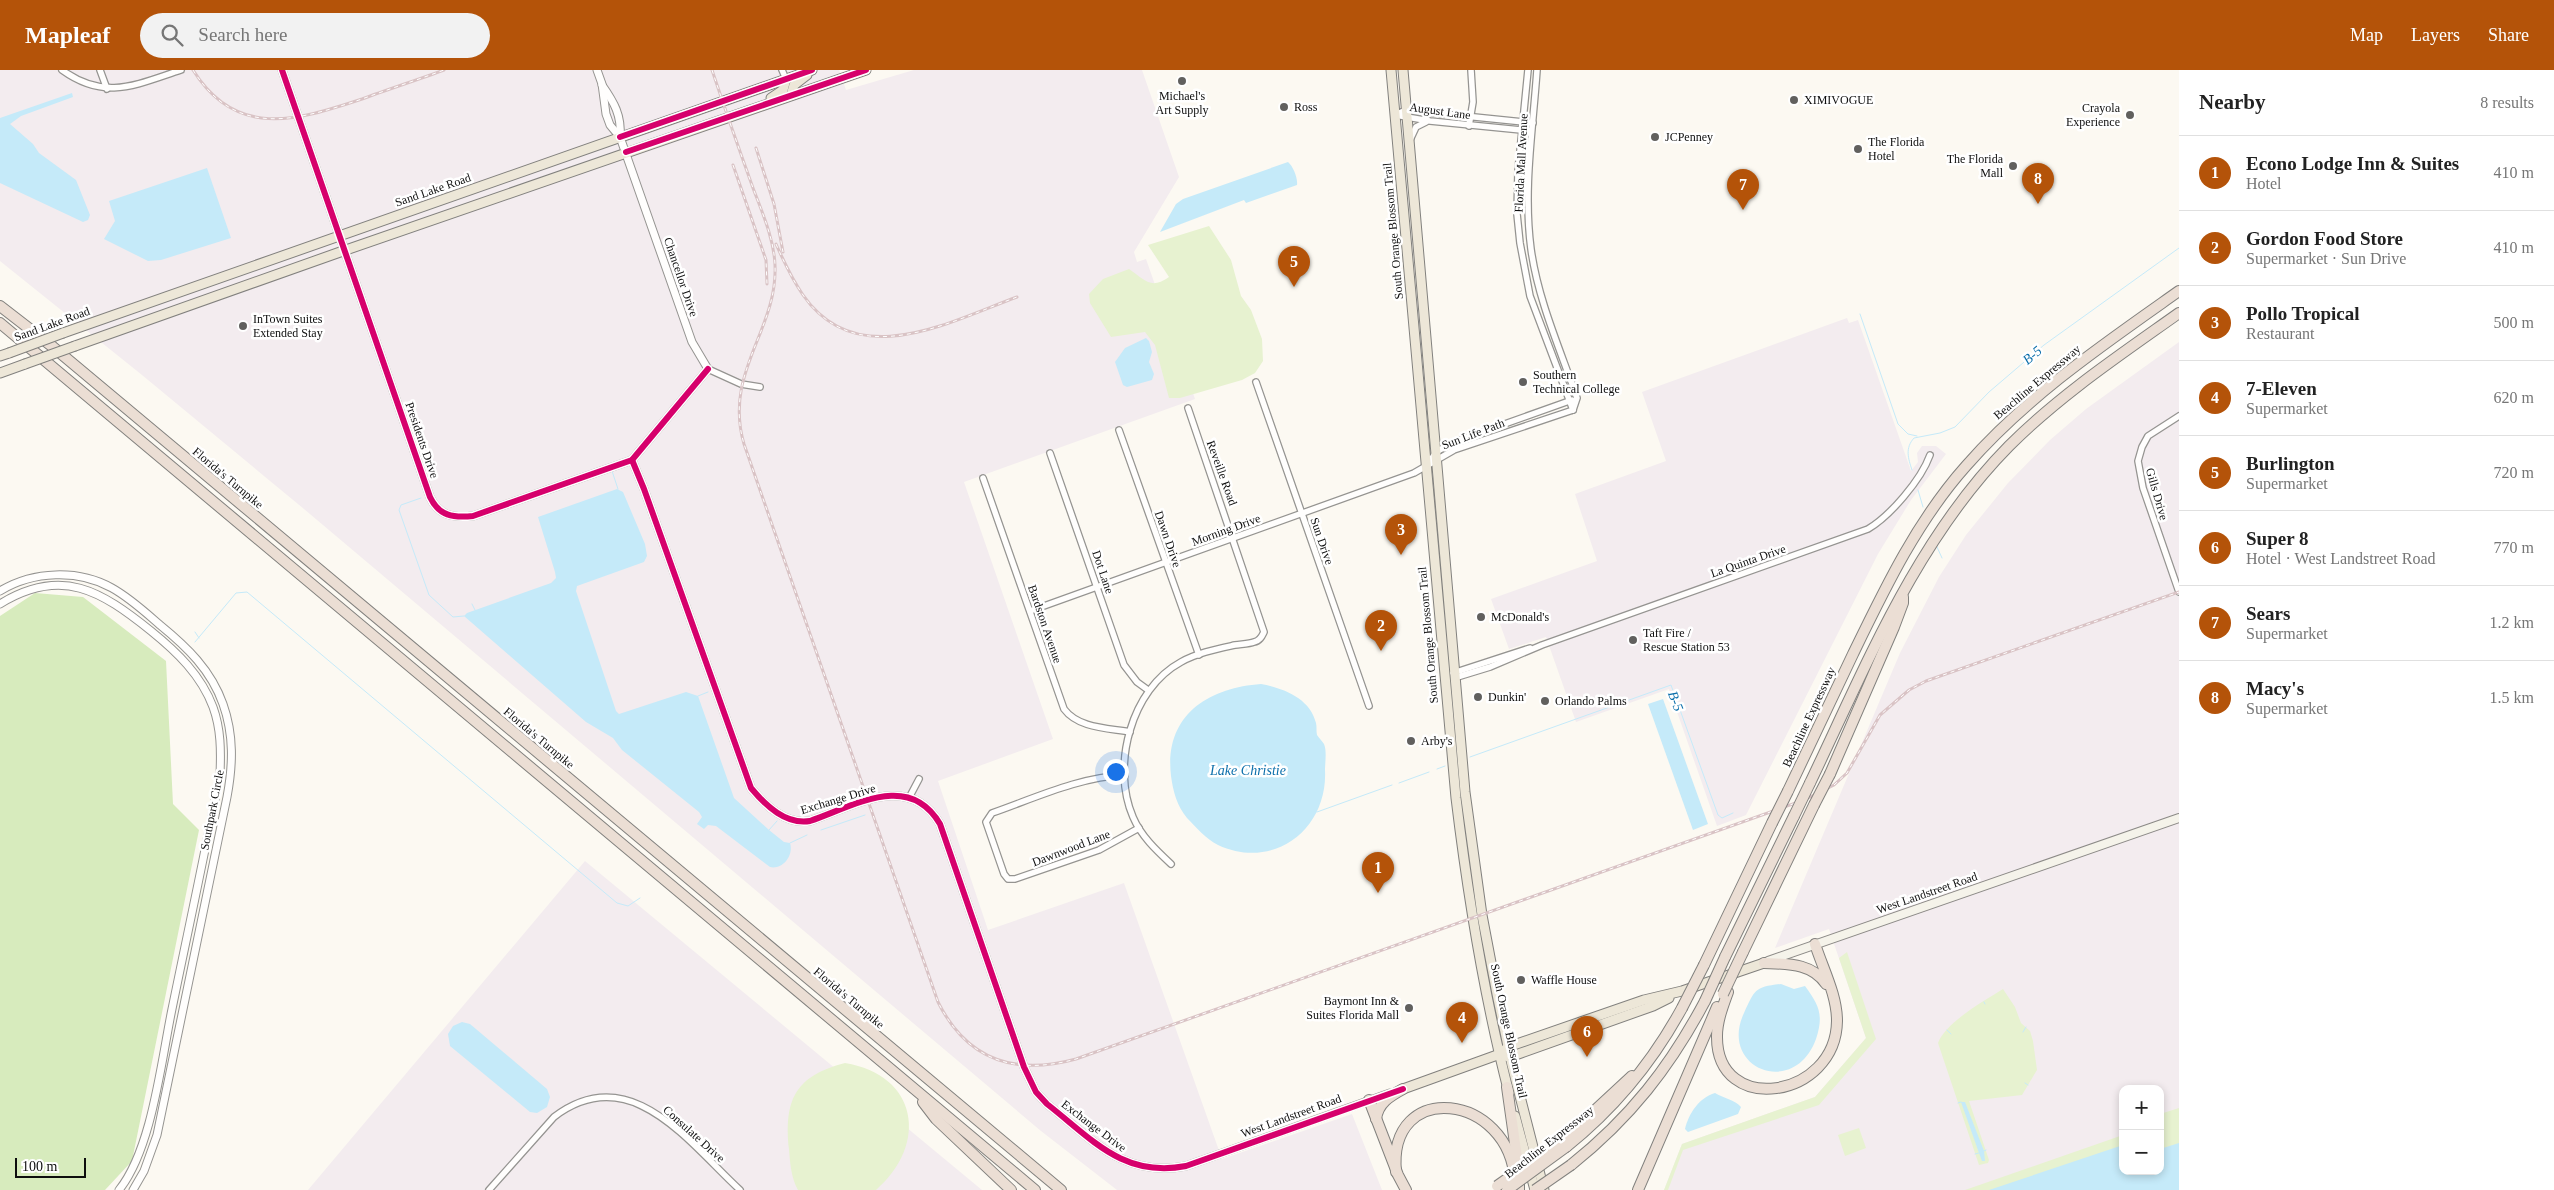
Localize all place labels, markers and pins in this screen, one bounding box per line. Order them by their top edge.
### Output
marker: Michael's Art Supply [1176,75,1188,87]
place label: Michael's Art Supply [1155,89,1209,117]
place label: XIMIVOGUE [1804,93,1873,107]
marker: XIMIVOGUE [1788,94,1800,106]
place label: Ross [1294,100,1318,114]
marker: Ross [1278,101,1290,113]
place label: Crayola Experience [2066,101,2121,129]
marker: Crayola Experience [2124,109,2136,121]
place label: JCPenney [1665,130,1713,144]
marker: JCPenney [1649,131,1661,143]
place label: The Florida Hotel [1868,135,1925,163]
marker: The Florida Hotel [1852,143,1864,155]
place label: The Florida Mall [1947,152,2004,180]
marker: The Florida Mall [2007,160,2019,172]
pin: 8 [2022,163,2054,204]
pin: 7 [1727,169,1759,210]
pin: 5 [1278,246,1310,287]
place label: InTown Suites Extended Stay [253,312,323,340]
marker: InTown Suites Extended Stay [237,320,249,332]
place label: Southern Technical College [1533,368,1620,396]
marker: Southern Technical College [1517,376,1529,388]
pin: 3 [1385,514,1417,555]
pin: 2 [1365,610,1397,651]
place label: McDonald's [1491,610,1549,624]
marker: McDonald's [1475,611,1487,623]
place label: Taft Fire / Rescue Station 53 [1643,626,1730,654]
marker: Taft Fire / Rescue Station 53 [1627,634,1639,646]
place label: Dunkin' [1488,690,1526,704]
marker: Dunkin' [1472,691,1484,703]
place label: Orlando Palms [1555,694,1627,708]
marker: Orlando Palms [1539,695,1551,707]
place label: Arby's [1421,734,1453,748]
marker: Arby's [1405,735,1417,747]
pin: 1 [1362,852,1394,893]
place label: Waffle House [1531,973,1597,987]
marker: Waffle House [1515,974,1527,986]
place label: Baymont Inn & Suites Florida Mall [1306,994,1400,1022]
marker: Baymont Inn & Suites Florida Mall [1403,1002,1415,1014]
pin: 4 [1446,1002,1478,1043]
pin: 6 [1571,1016,1603,1057]

